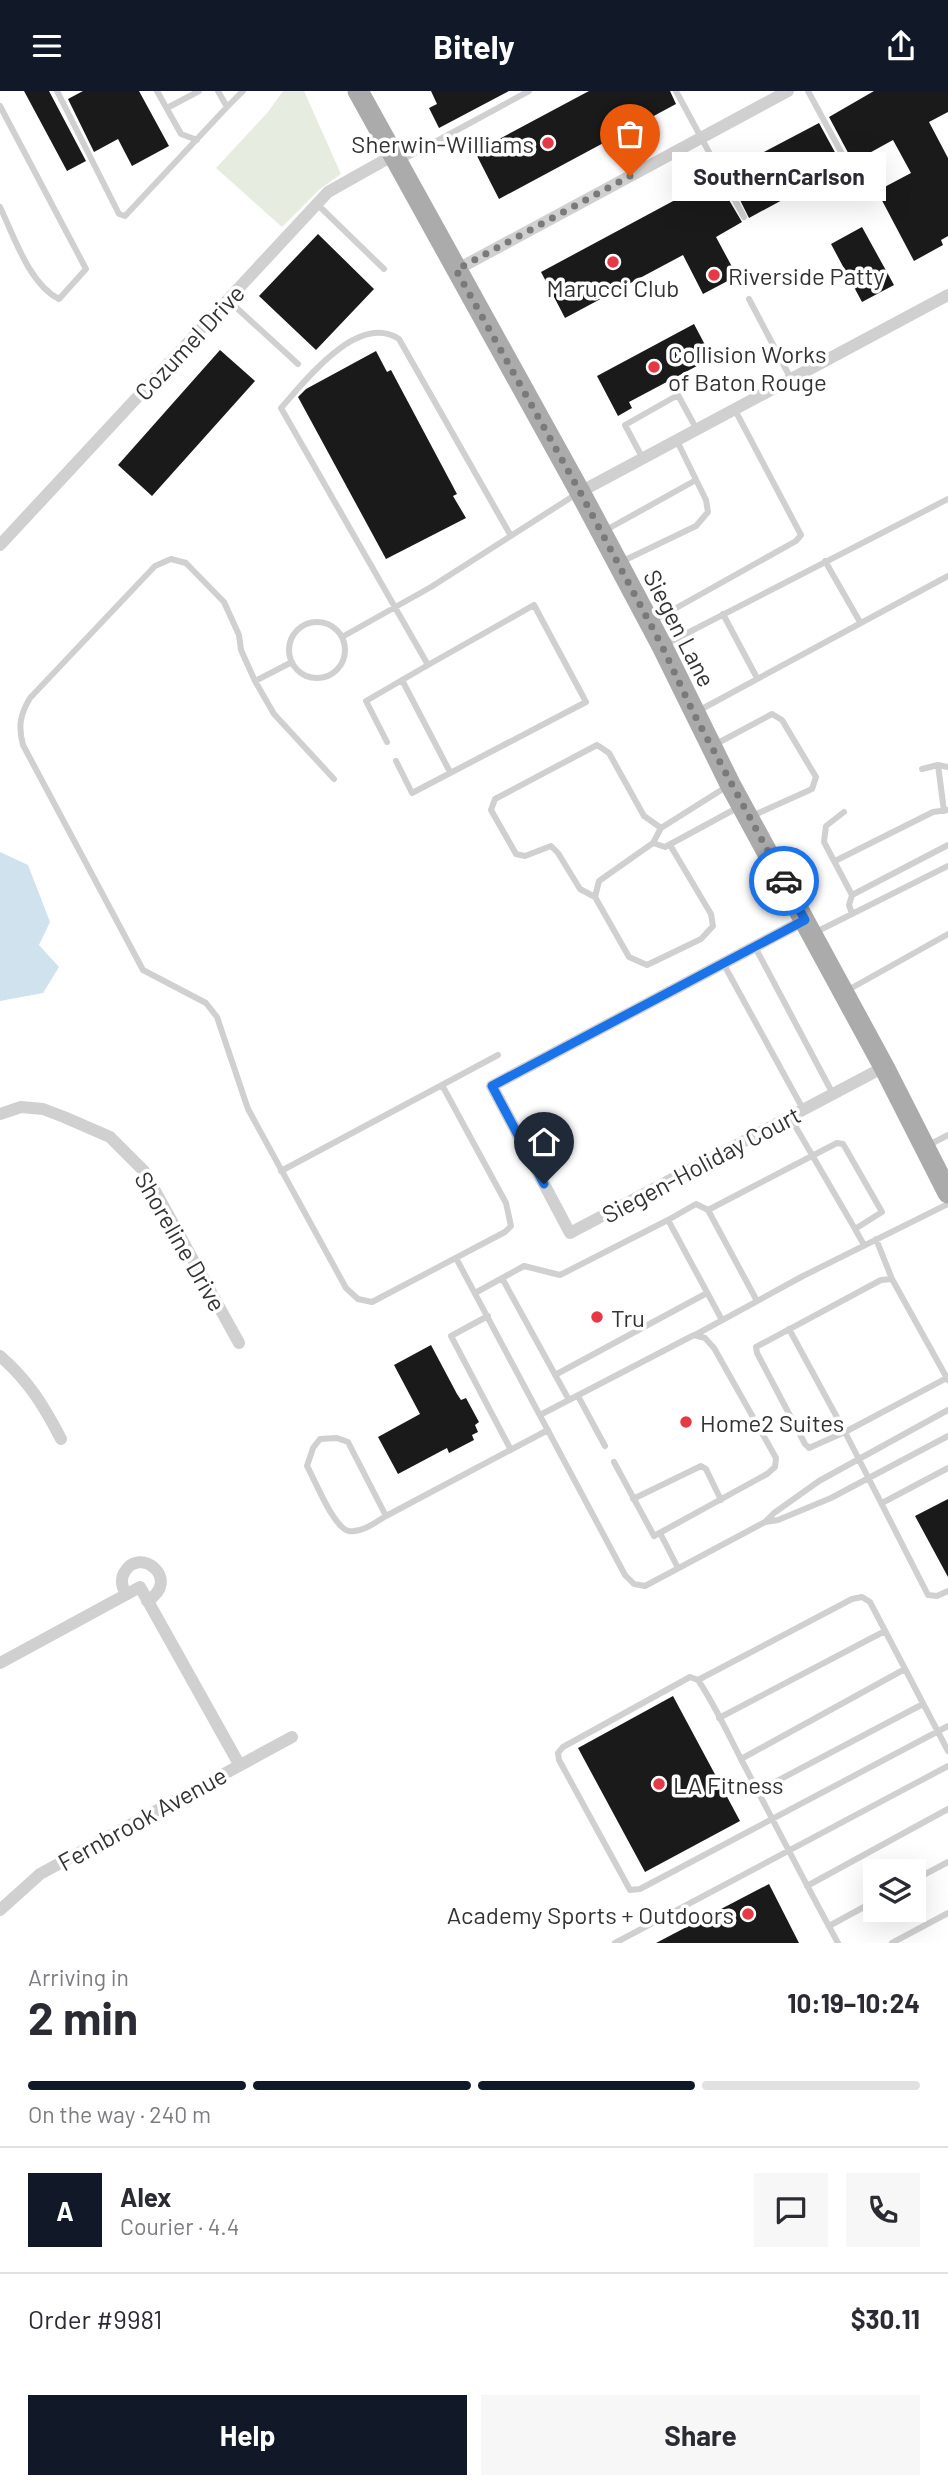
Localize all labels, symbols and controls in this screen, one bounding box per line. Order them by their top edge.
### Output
icon: menu [28,27,66,65]
text: Bitely [433,27,515,65]
icon: share [882,27,920,65]
pin [600,104,660,176]
icon: bag [611,115,649,153]
place label: Sherwin-Williams [351,129,534,158]
marker: Sherwin-Williams [540,135,556,151]
callout: SouthernCarlson [672,151,886,201]
text: SouthernCarlson [693,162,865,190]
marker: Marucci Club [605,254,621,270]
place label: Riverside Patty [728,261,884,290]
marker: Riverside Patty [706,267,722,283]
place label: Marucci Club [547,273,679,302]
street label: Cozumel Drive [128,278,250,406]
place label: Collision Works of Baton Rouge [668,339,827,396]
marker: Collision Works of Baton Rouge [646,359,662,375]
street label: Siegen Lane [638,564,722,692]
courier [749,846,819,916]
icon: car [765,862,803,900]
street label: Siegen-Holiday Court [597,1099,805,1229]
pin [514,1112,574,1184]
icon: home [525,1123,563,1161]
street label: Shoreline Drive [129,1166,233,1316]
place label: Tru [611,1303,645,1332]
marker: Tru [589,1309,605,1325]
place label: Home2 Suites [700,1408,844,1437]
marker: Home2 Suites [678,1414,694,1430]
street label: Fernbrook Avenue [53,1760,231,1876]
place label: LA Fitness [673,1770,784,1799]
marker: LA Fitness [651,1776,667,1792]
map controls [863,1859,926,1922]
button: layers [863,1859,926,1922]
place label: Academy Sports + Outdoors [447,1900,734,1929]
marker: Academy Sports + Outdoors [740,1906,756,1922]
text: Arriving in [28,1963,129,1991]
text: 10:19–10:24 [787,1987,920,2018]
text: 2 min [28,1989,138,2044]
text: On the way · 240 m [28,2100,211,2128]
button: chat [754,2173,828,2247]
button: phone [846,2173,920,2247]
text: Alex [120,2181,171,2212]
text: A [56,2195,74,2226]
text: Courier · 4.4 [120,2212,239,2240]
text: Order #9981 [28,2303,162,2334]
text: $30.11 [851,2303,920,2334]
button: Help [28,2395,467,2475]
button: Share [481,2395,920,2475]

